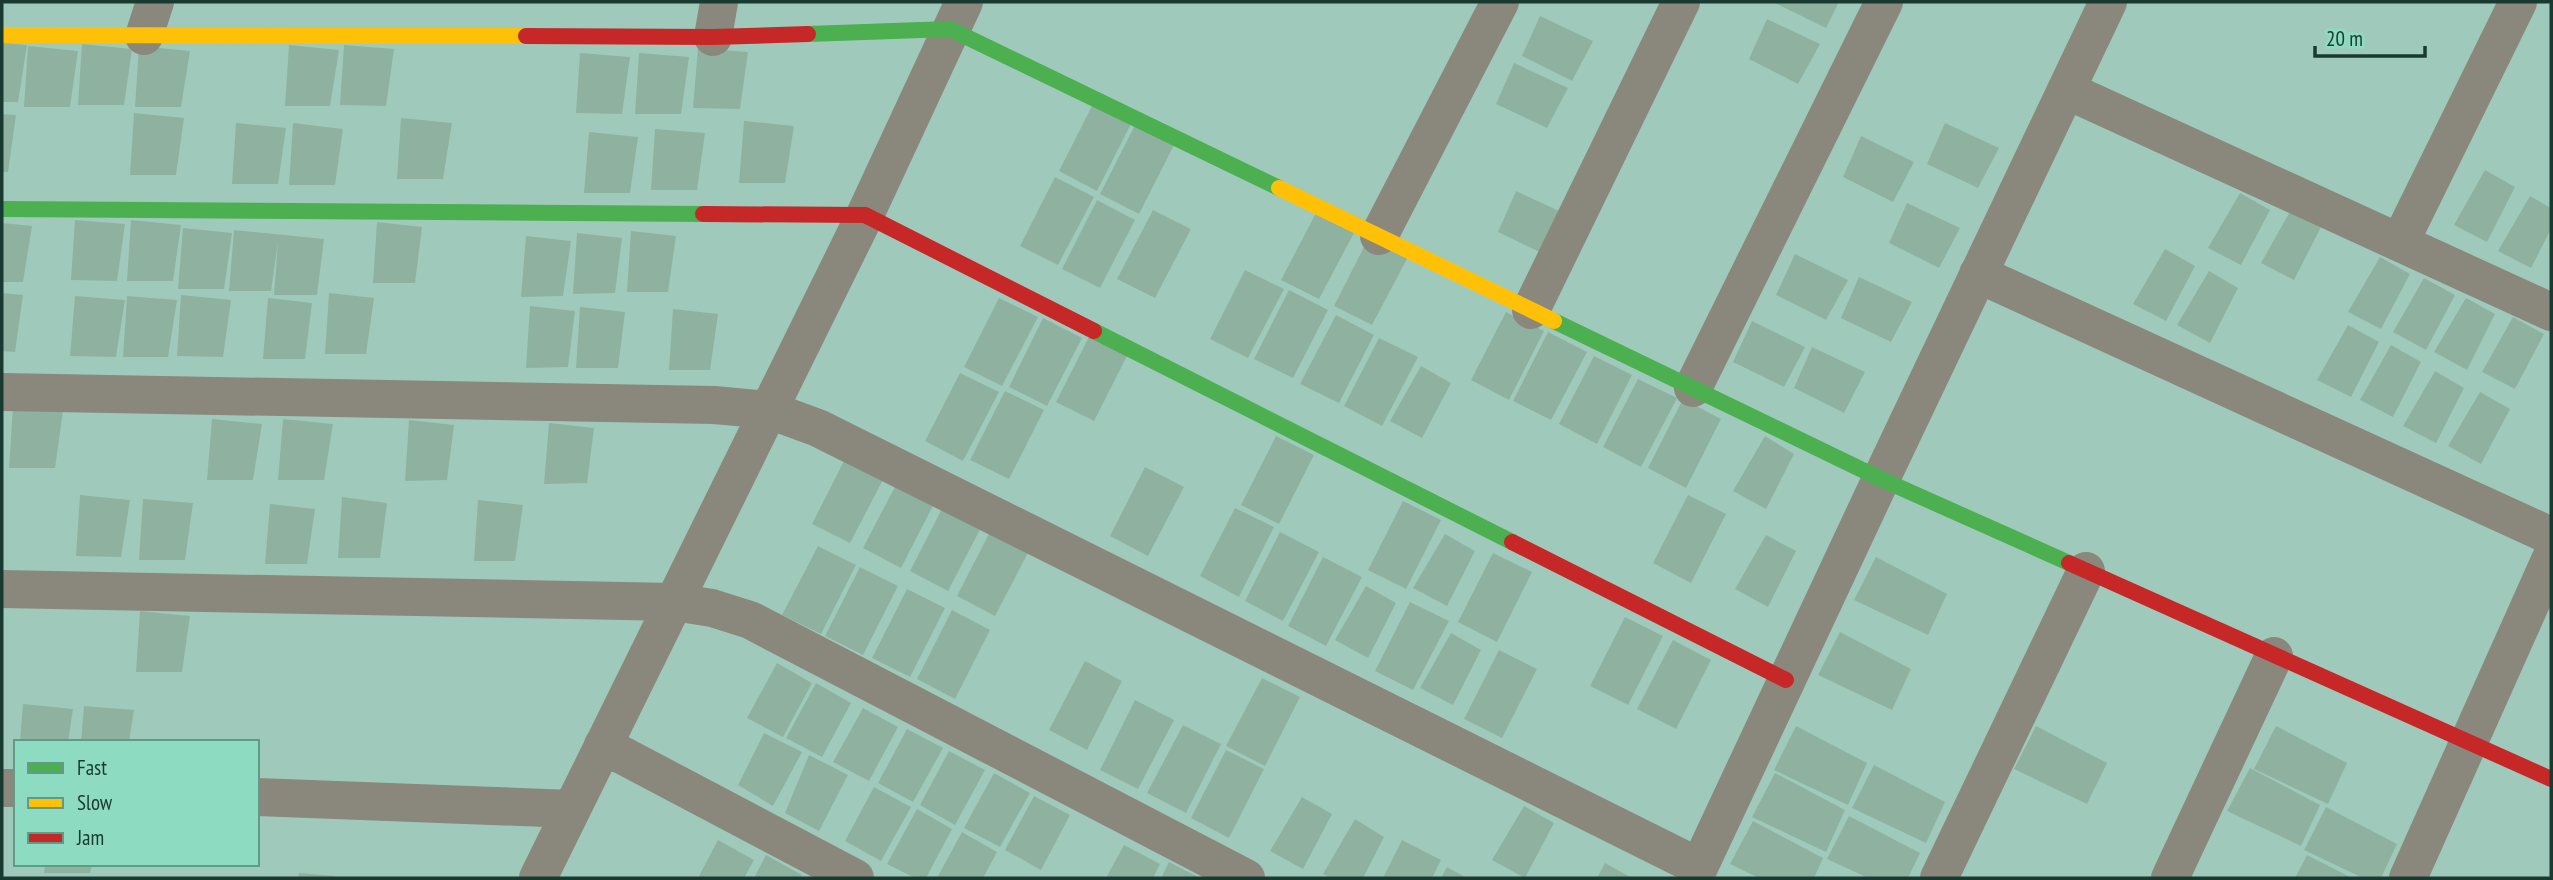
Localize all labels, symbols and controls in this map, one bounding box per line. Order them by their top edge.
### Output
scale bar [2315,14,2425,58]
text: 20 m [2326,25,2363,52]
legend [14,740,259,866]
text: Fast [77,754,107,781]
text: Slow [77,789,113,816]
text: Jam [76,824,104,851]

